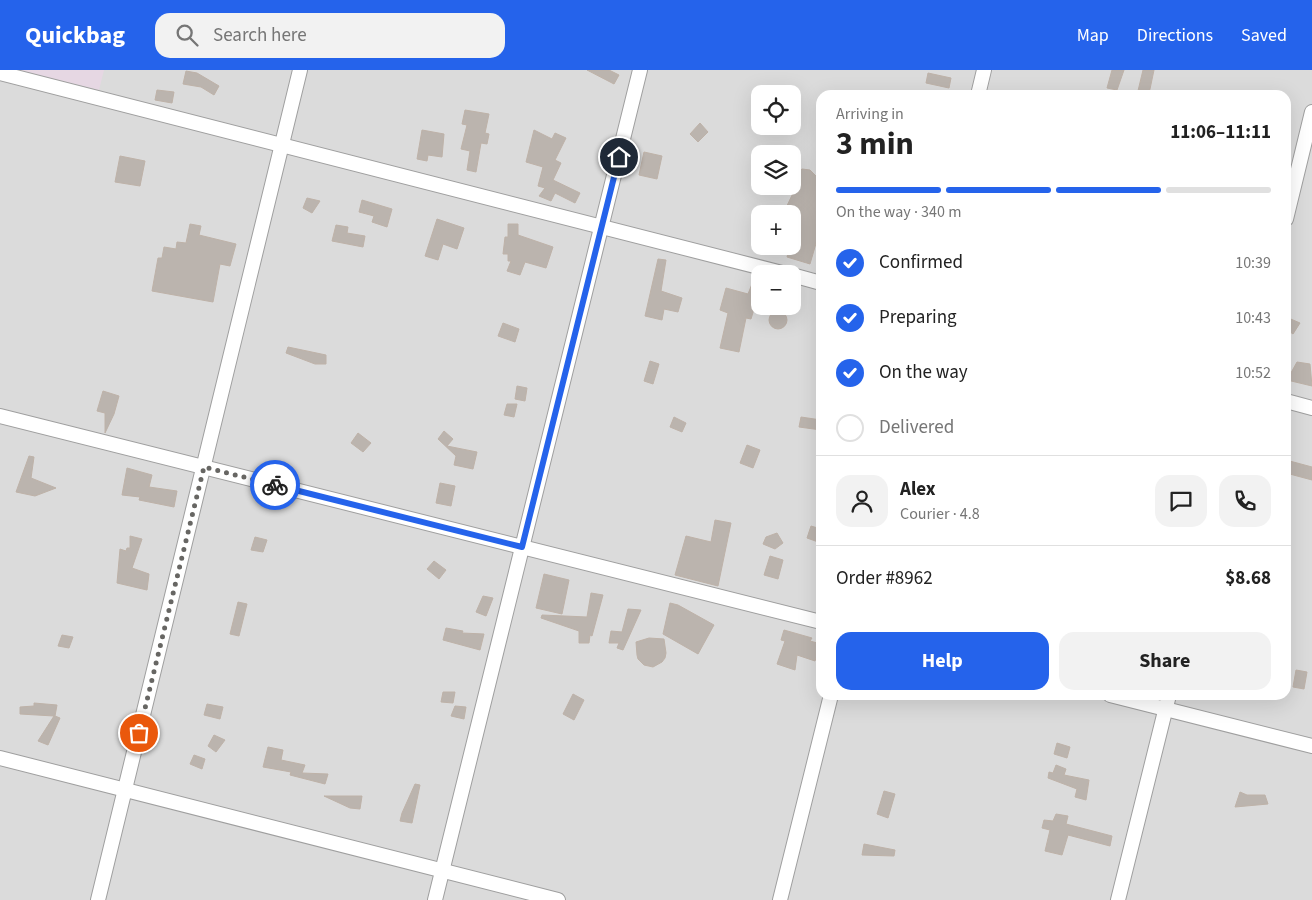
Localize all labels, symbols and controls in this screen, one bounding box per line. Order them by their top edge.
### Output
search box [155,13,505,58]
text: Quickbag [25,18,125,53]
icon: search [173,21,201,49]
text: Search here [213,22,307,49]
text: Map [1077,23,1109,48]
text: Directions [1137,23,1213,48]
text: Saved [1241,23,1287,48]
map controls [751,85,801,315]
button: locate [751,85,801,135]
text: Arriving in [836,103,904,125]
text: 11:06–11:11 [1170,119,1271,146]
text: 3 min [836,121,914,167]
pin [598,136,640,178]
icon: home [605,143,633,171]
button: layers [751,145,801,195]
text: On the way · 340 m [836,201,961,223]
button: + [751,205,801,255]
icon: check [836,249,864,277]
text: Confirmed [879,249,963,276]
text: 10:39 [1235,252,1271,274]
button: − [751,265,801,315]
icon: check [836,304,864,332]
text: Preparing [879,304,957,331]
text: 10:43 [1235,307,1271,329]
icon: check [836,359,864,387]
text: On the way [879,359,968,386]
text: 10:52 [1235,362,1271,384]
text: Delivered [879,414,954,441]
courier [250,460,300,510]
icon: bike [261,471,289,499]
button: person [836,475,888,527]
button: chat [1155,475,1207,527]
button: phone [1219,475,1271,527]
text: Alex [900,476,936,503]
text: Courier · 4.8 [900,503,980,525]
text: Order #8962 [836,565,933,592]
text: $8.68 [1225,565,1271,592]
button: Help [836,632,1049,690]
button: Share [1059,632,1271,690]
pin [118,712,160,754]
icon: bag [125,719,153,747]

